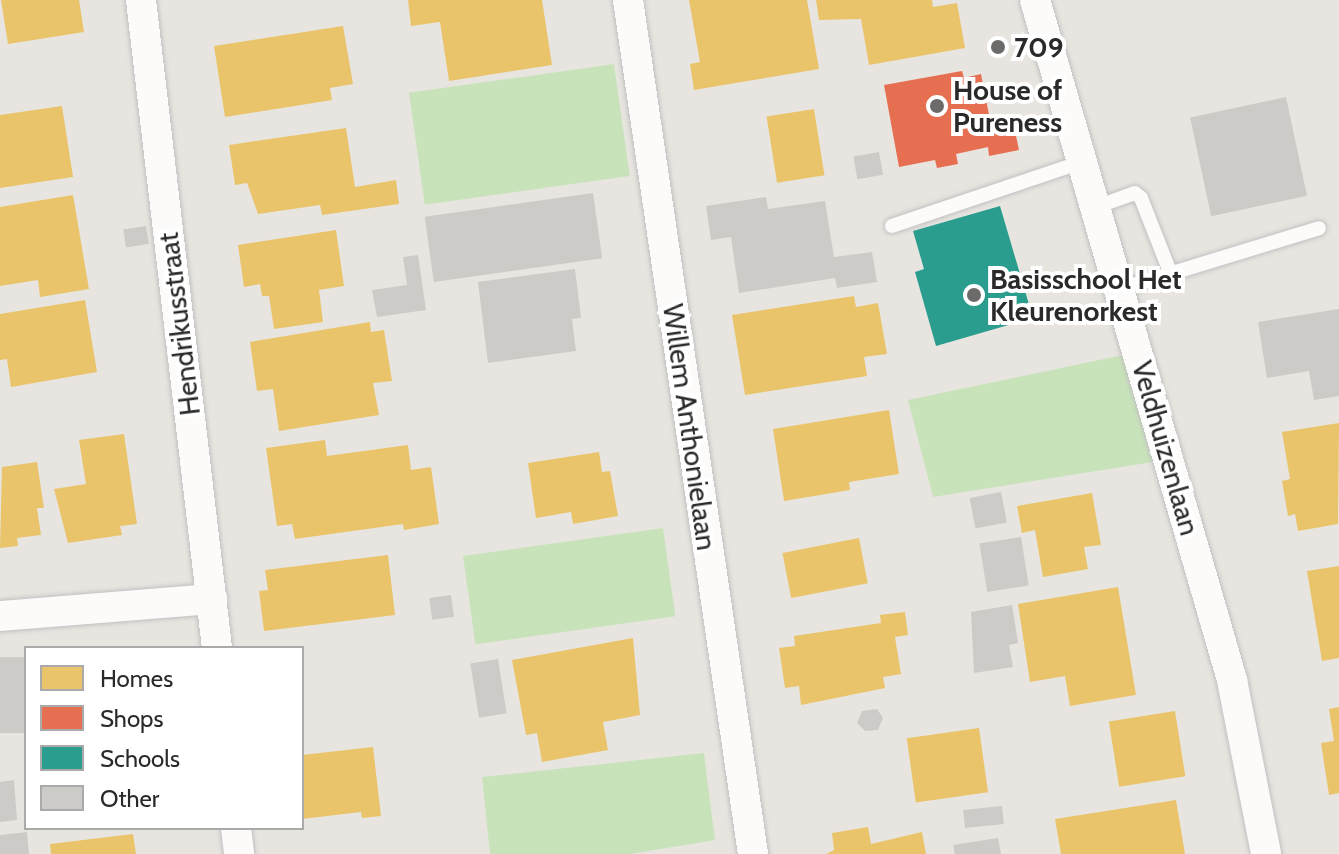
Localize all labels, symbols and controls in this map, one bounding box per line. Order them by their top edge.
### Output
place label: 709 [1014,30,1064,64]
marker: 709 [989,38,1007,56]
place label: House of Pureness [953,73,1062,139]
marker: House of Pureness [928,97,946,115]
street label: Hendrikusstraat [151,231,207,417]
place label: Basisschool Het Kleurenorkest [990,262,1182,328]
marker: Basisschool Het Kleurenorkest [965,286,983,304]
street label: Willem Anthonielaan [656,302,724,552]
street label: Veldhuizenlaan [1125,357,1207,539]
legend [24,646,304,830]
text: Homes [100,664,173,693]
text: Shops [100,704,163,733]
text: Schools [100,744,180,773]
text: Other [100,784,159,813]

